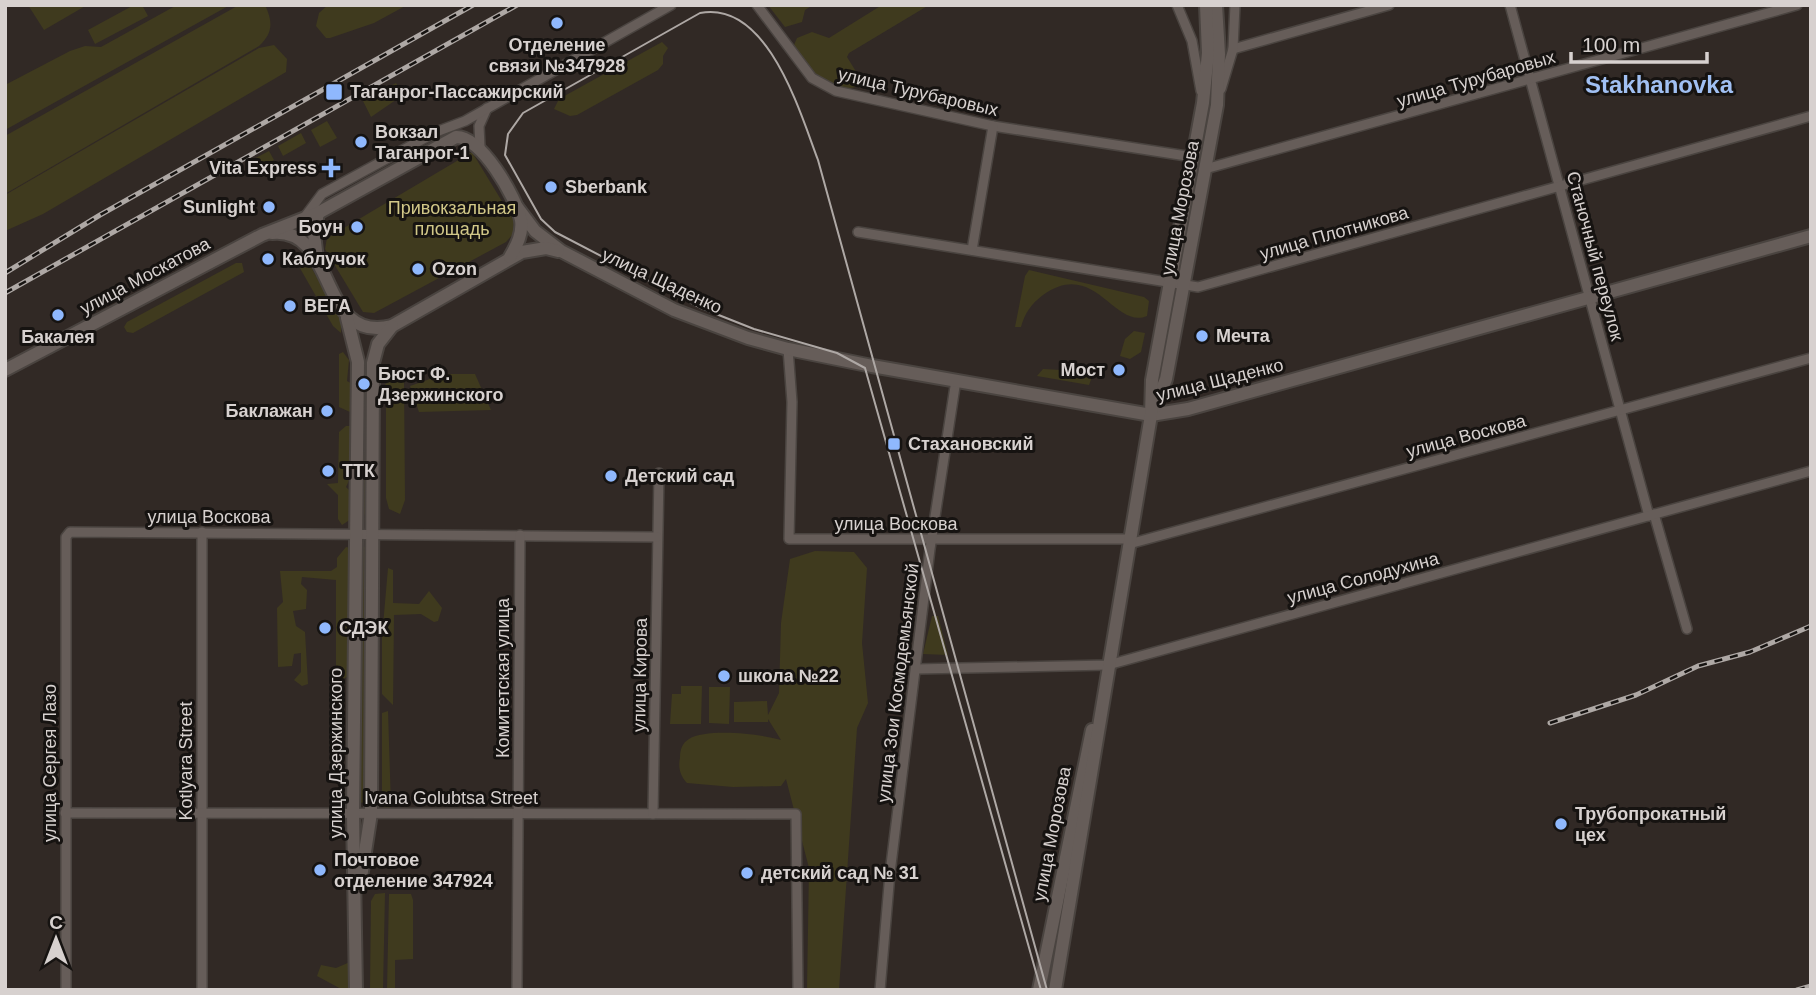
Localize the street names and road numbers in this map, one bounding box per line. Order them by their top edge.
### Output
street label: улица Турубаровых [1395,47,1557,111]
street label: улица Турубаровых [836,64,1000,120]
street label: улица Морозова [1157,138,1203,277]
street label: Станочный переулок [1563,169,1627,343]
street label: улица Плотникова [1257,202,1411,264]
street label: улица Москатова [77,233,214,319]
street label: улица Щаденко [599,244,725,318]
street label: улица Щаденко [1154,355,1286,405]
street label: улица Воскова [1404,410,1529,462]
street label: улица Воскова [148,507,271,527]
street label: улица Воскова [835,514,958,534]
street label: улица Солодухина [1285,548,1442,608]
street label: улица Зои Космодемьянской [873,562,923,804]
street label: Комитетская улица [493,597,513,758]
street label: улица Кирова [629,617,651,732]
street label: улица Дзержинского [326,668,346,838]
street label: улица Сергея Лазо [40,684,60,842]
street label: Kotlyara Street [176,701,196,821]
street label: улица Морозова [1029,764,1075,903]
street label: Ivana Golubtsa Street [364,788,538,808]

